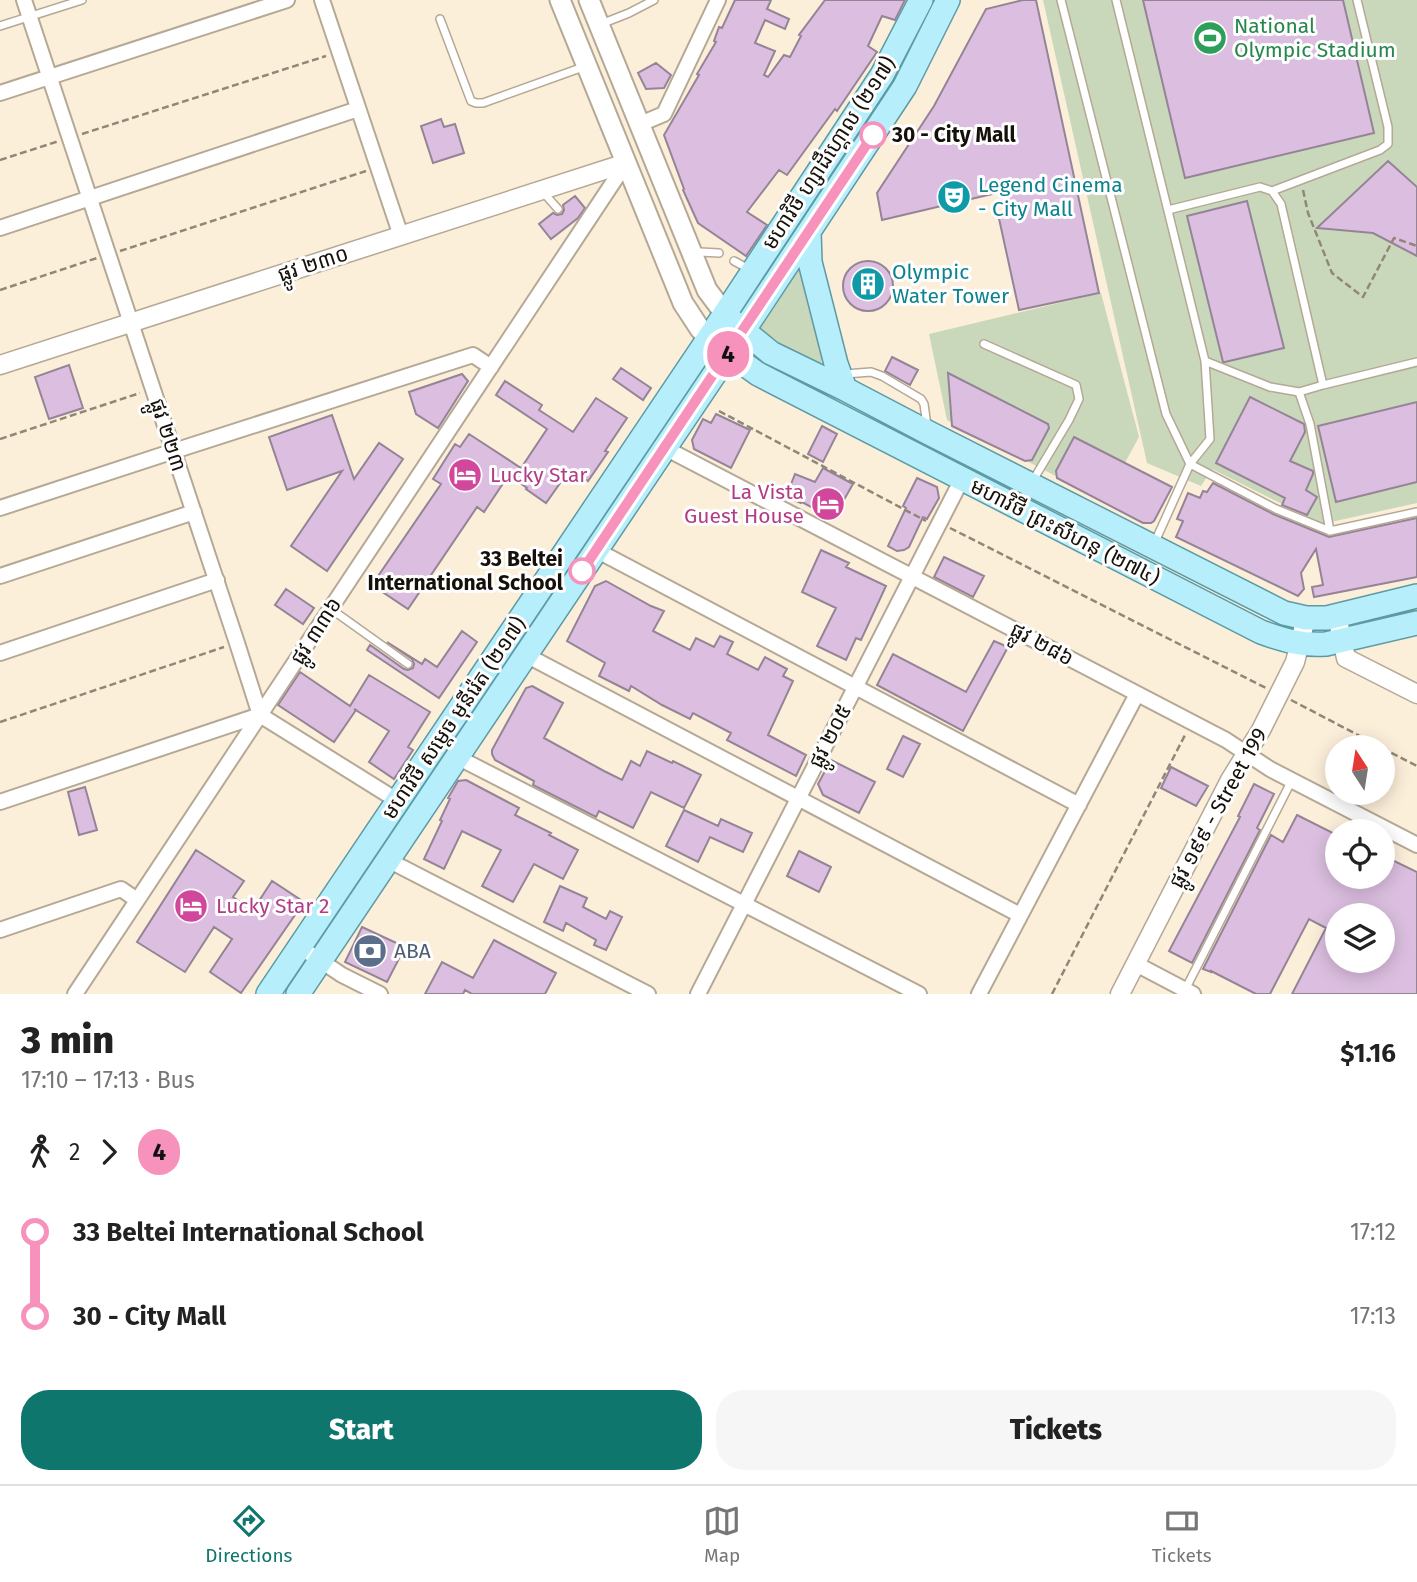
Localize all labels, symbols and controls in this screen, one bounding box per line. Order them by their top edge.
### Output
place label: National Olympic Stadium [1234,13,1396,63]
sports icon: National Olympic Stadium [1191,19,1229,57]
street label: មហាវិថី ហ្សាដឹហ្គោល (២១៧) [757,51,902,255]
marker: 30 - City Mall [860,122,886,148]
place label: 30 - City Mall [891,122,1017,148]
place label: Legend Cinema - City Mall [978,172,1123,222]
theatre icon: Legend Cinema - City Mall [935,178,973,216]
street label: ផ្លូវ ២៣០ [274,240,354,294]
place label: Olympic Water Tower [892,259,1009,309]
building icon: Olympic Water Tower [849,265,887,303]
line badge: 4 [705,331,751,377]
text: 4 [721,340,735,368]
street label: ផ្លូវ ២២៣ [138,395,192,477]
hotel icon: Lucky Star [446,456,484,494]
place label: Lucky Star [490,462,587,488]
street label: មហាវិថី ព្រះសីហនុ (២៧៤) [966,473,1164,592]
place label: La Vista Guest House [684,479,804,529]
hotel icon: La Vista Guest House [809,485,847,523]
place label: 33 Beltei International School [367,546,564,596]
marker: 33 Beltei International School [569,558,595,584]
street label: ផ្លូវ ៣៣៦ [285,592,353,673]
street label: មហាវិថី សម្តេច មុនីរ៉េត (២១៧) [376,612,532,825]
street label: ផ្លូវ ២៨៦ [1003,617,1078,677]
street label: ផ្លូវ ២០៥ [803,700,863,775]
street label: ផ្លូវ ១៩៩ - Street 199 [1163,723,1278,896]
north arrow [1325,735,1395,805]
map controls [1325,735,1395,973]
button: locate [1325,819,1395,889]
hotel icon: Lucky Star 2 [172,887,210,925]
place label: Lucky Star 2 [216,893,329,919]
button: layers [1325,903,1395,973]
bank icon: ABA [351,932,389,970]
place label: ABA [394,938,431,964]
text: 3 min [21,1017,114,1063]
text: $1.16 [1340,1038,1396,1069]
text: 17:10 – 17:13 · Bus [21,1066,195,1094]
icon: walk [21,1133,59,1171]
icon: forward [90,1133,128,1171]
text: 2 [69,1138,80,1166]
text: 4 [152,1138,166,1166]
text: 33 Beltei International School [73,1217,424,1248]
text: 17:12 [1350,1218,1396,1246]
text: 30 - City Mall [73,1301,226,1332]
text: 17:13 [1350,1302,1396,1330]
button: Start [21,1390,702,1470]
button: Tickets [716,1390,1396,1470]
tab: Directions [205,1502,292,1567]
tab: Map [703,1502,741,1567]
tab: Tickets [1152,1502,1212,1567]

